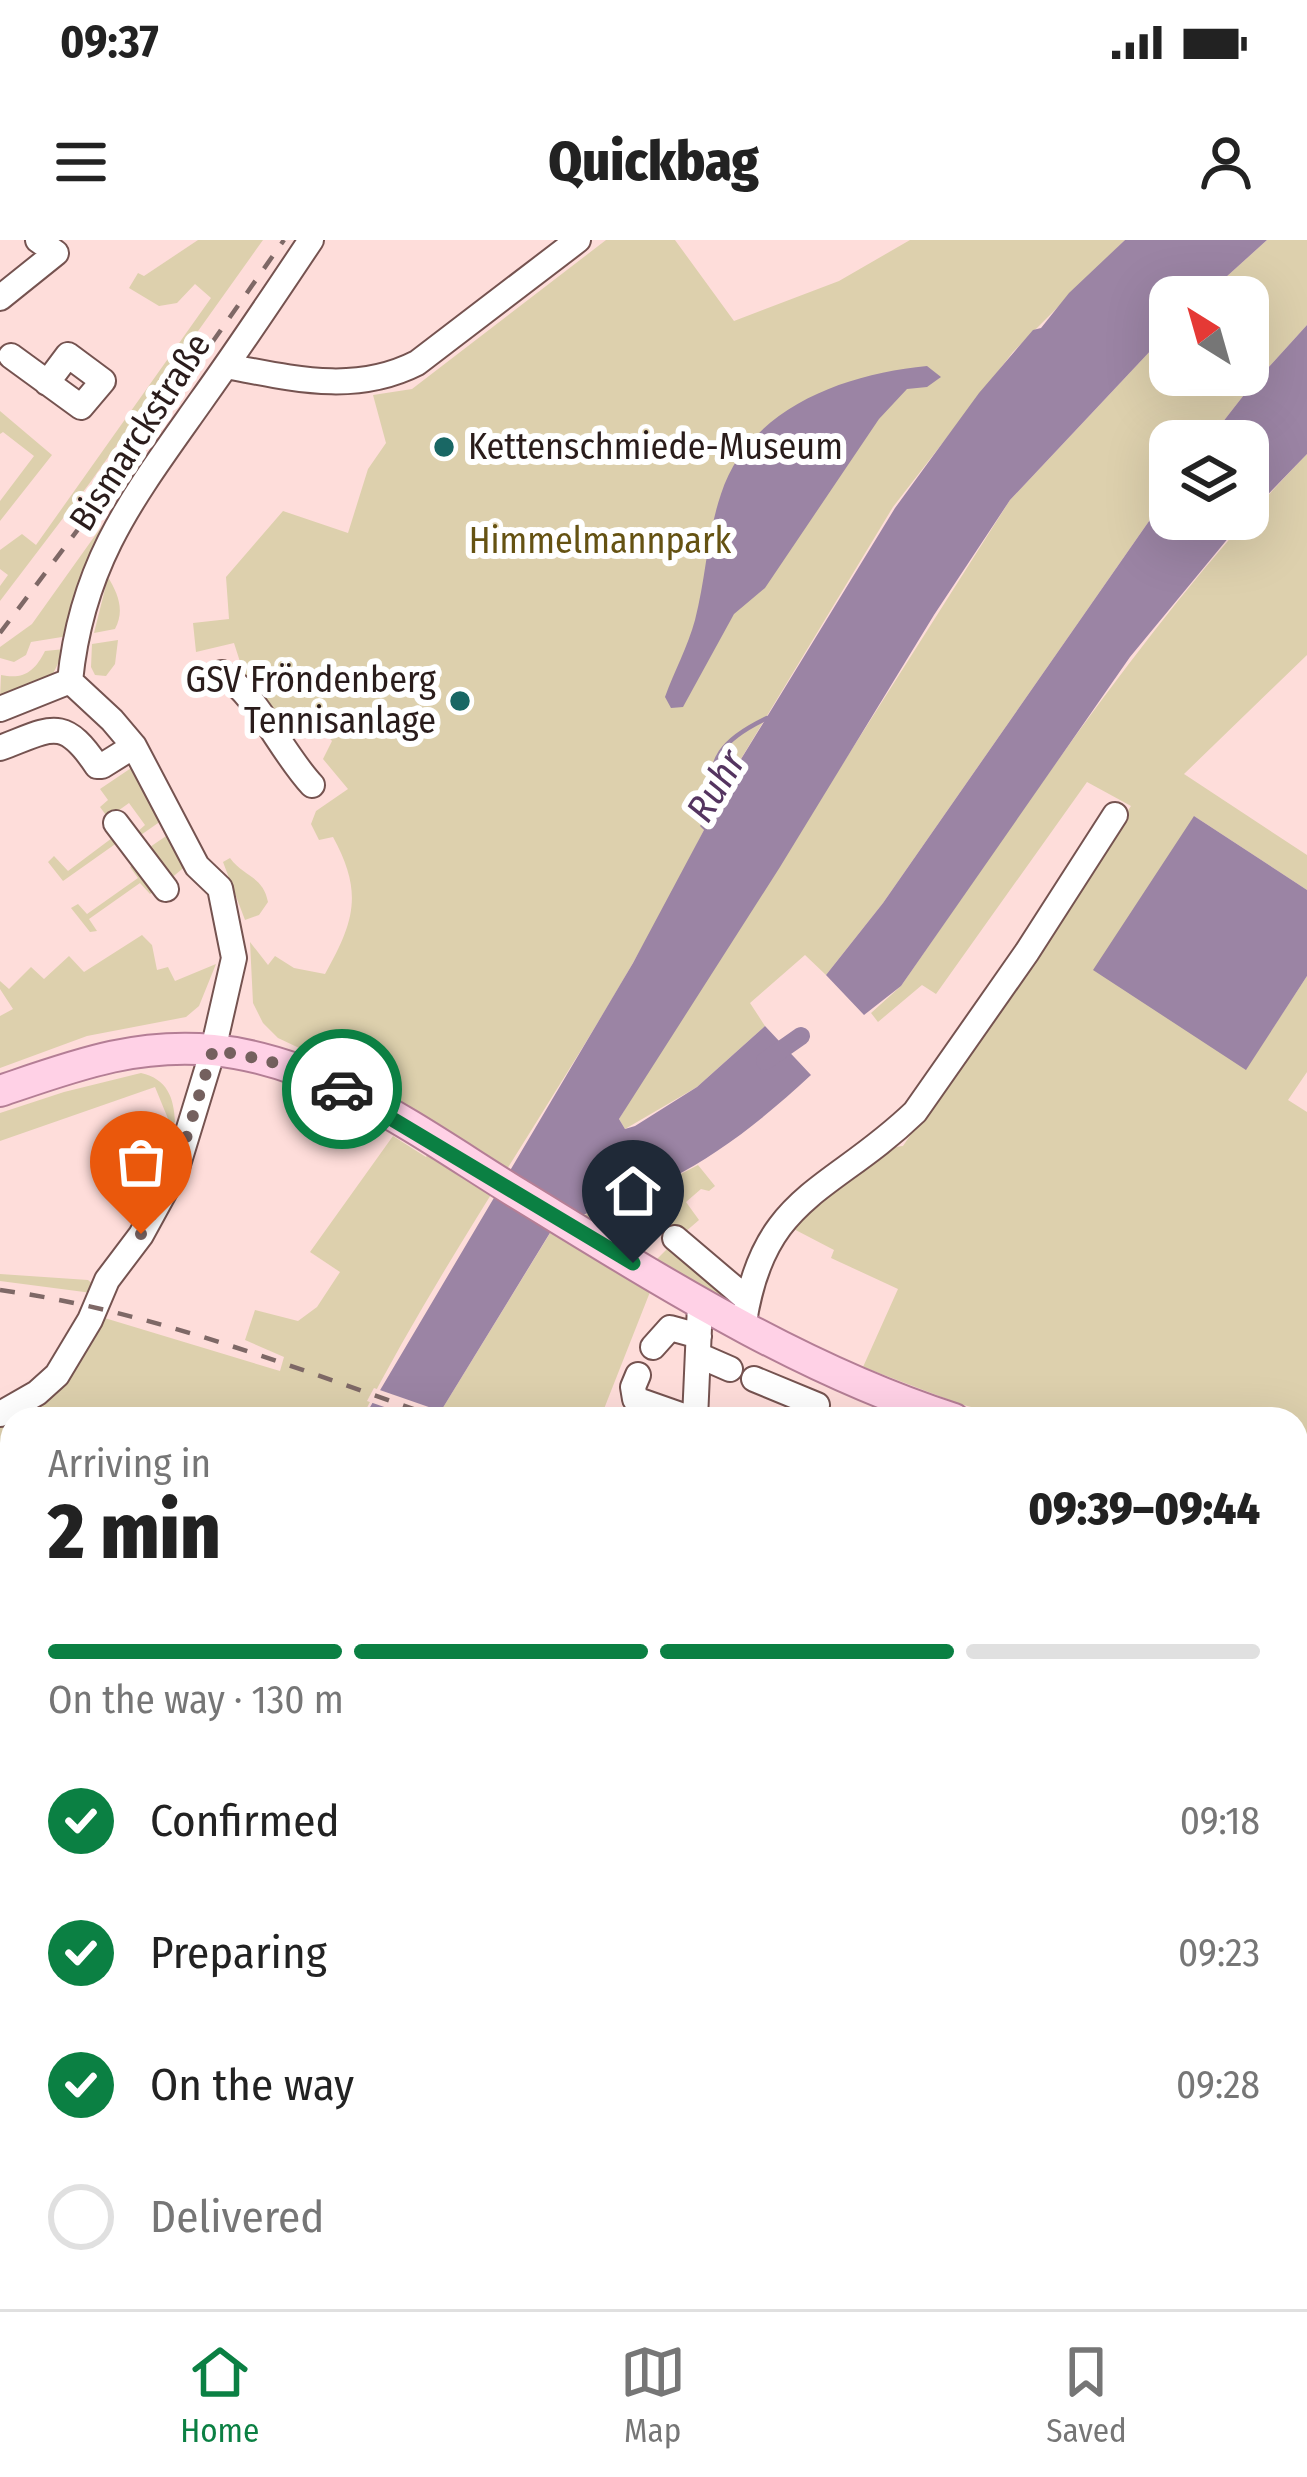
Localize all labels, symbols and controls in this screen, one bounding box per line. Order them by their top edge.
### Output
text: 09:37 [60,15,159,69]
icon: menu [48,129,114,195]
icon: person [1193,129,1259,195]
text: Quickbag [548,130,759,194]
north arrow [1149,276,1269,396]
map controls [1149,276,1269,540]
street label: Bismarckstraße [60,325,220,539]
button: layers [1149,420,1269,540]
place label: Kettenschmiede-Museum [468,425,843,469]
marker: Kettenschmiede-Museum [431,434,457,460]
park label: Himmelmannpark [469,519,732,563]
place label: GSV Fröndenberg Tennisanlage [186,658,436,743]
marker: GSV Fröndenberg Tennisanlage [447,688,473,714]
water label: Ruhr [677,741,756,830]
courier [282,1029,402,1149]
icon: car [309,1056,375,1122]
pin [90,1111,192,1234]
icon: bag [108,1129,174,1195]
pin [582,1140,684,1263]
icon: home [600,1158,666,1224]
text: Arriving in [48,1441,211,1487]
text: 09:39–09:44 [1028,1482,1260,1536]
text: 2 min [48,1485,221,1579]
text: On the way · 130 m [48,1677,344,1723]
icon: check [48,1788,114,1854]
text: Confirmed [150,1794,340,1848]
text: 09:18 [1180,1798,1260,1844]
icon: check [48,1920,114,1986]
text: Preparing [150,1926,327,1980]
text: 09:23 [1178,1930,1260,1976]
icon: check [48,2052,114,2118]
text: On the way [150,2058,354,2112]
text: 09:28 [1176,2062,1260,2108]
text: Delivered [150,2190,324,2244]
tab: Home [180,2339,259,2451]
tab: Map [620,2339,686,2451]
tab: Saved [1046,2339,1127,2451]

